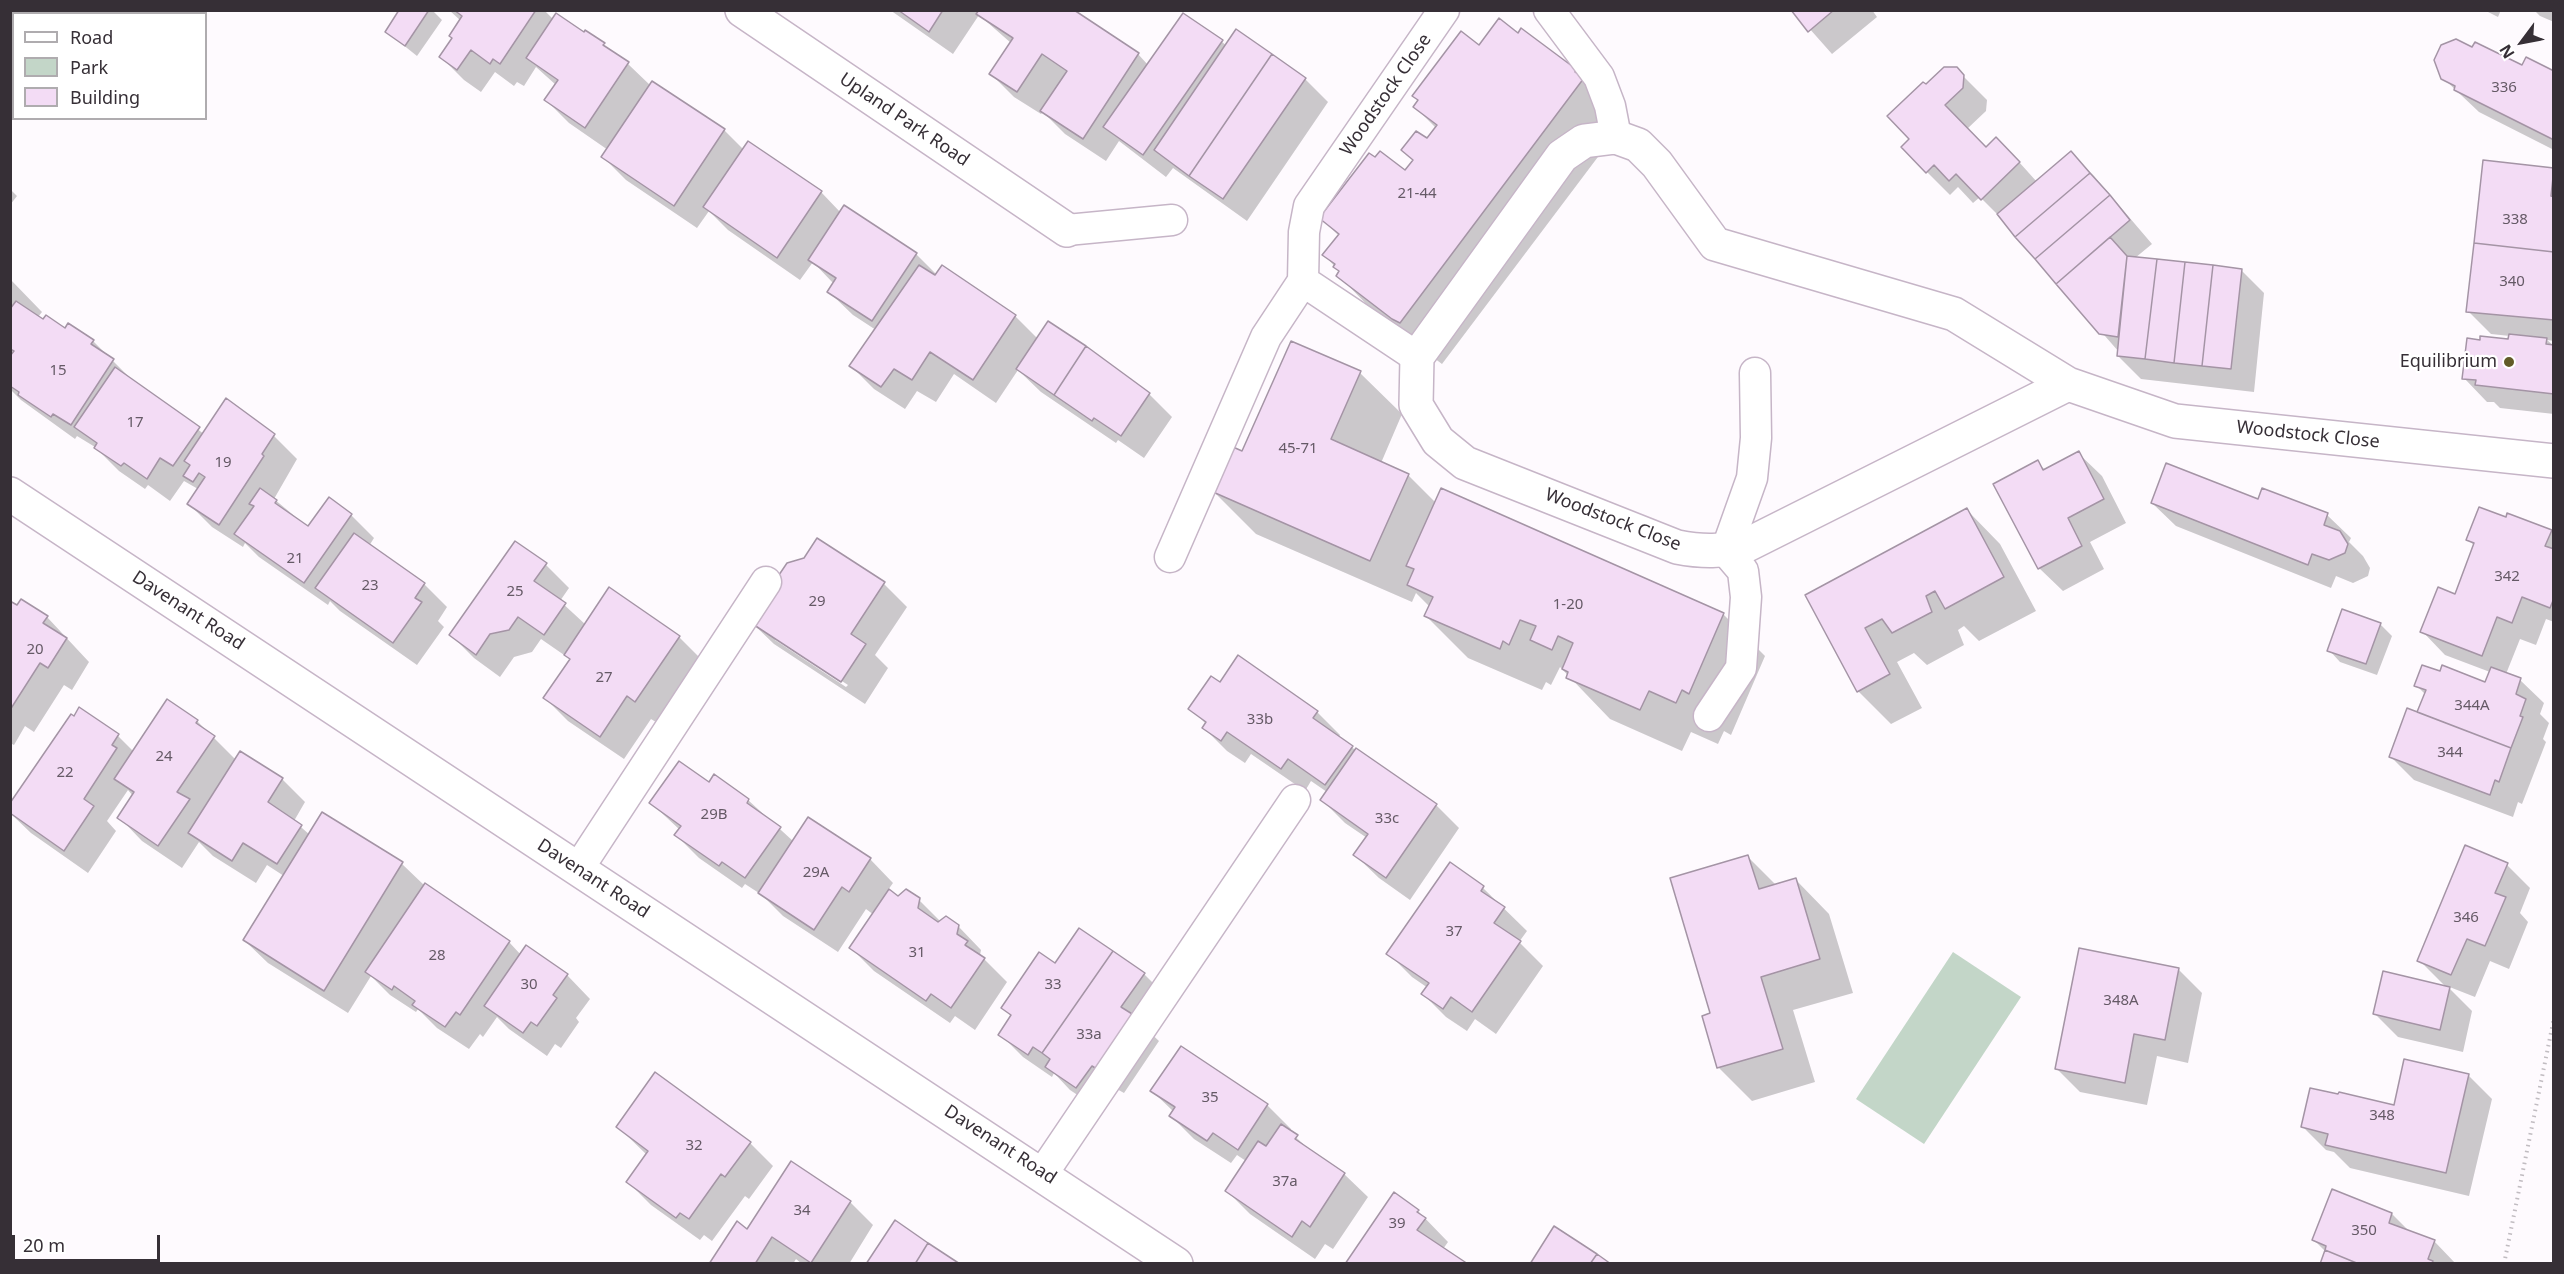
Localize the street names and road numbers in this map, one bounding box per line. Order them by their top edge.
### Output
street label: Woodstock Close [1336,30,1436,160]
street label: Upland Park Road [835,69,973,171]
street label: Woodstock Close [2235,417,2381,453]
street label: Woodstock Close [1542,484,1684,556]
street label: Davenant Road [128,567,248,655]
street label: Davenant Road [533,835,653,923]
street label: Davenant Road [940,1101,1060,1189]

